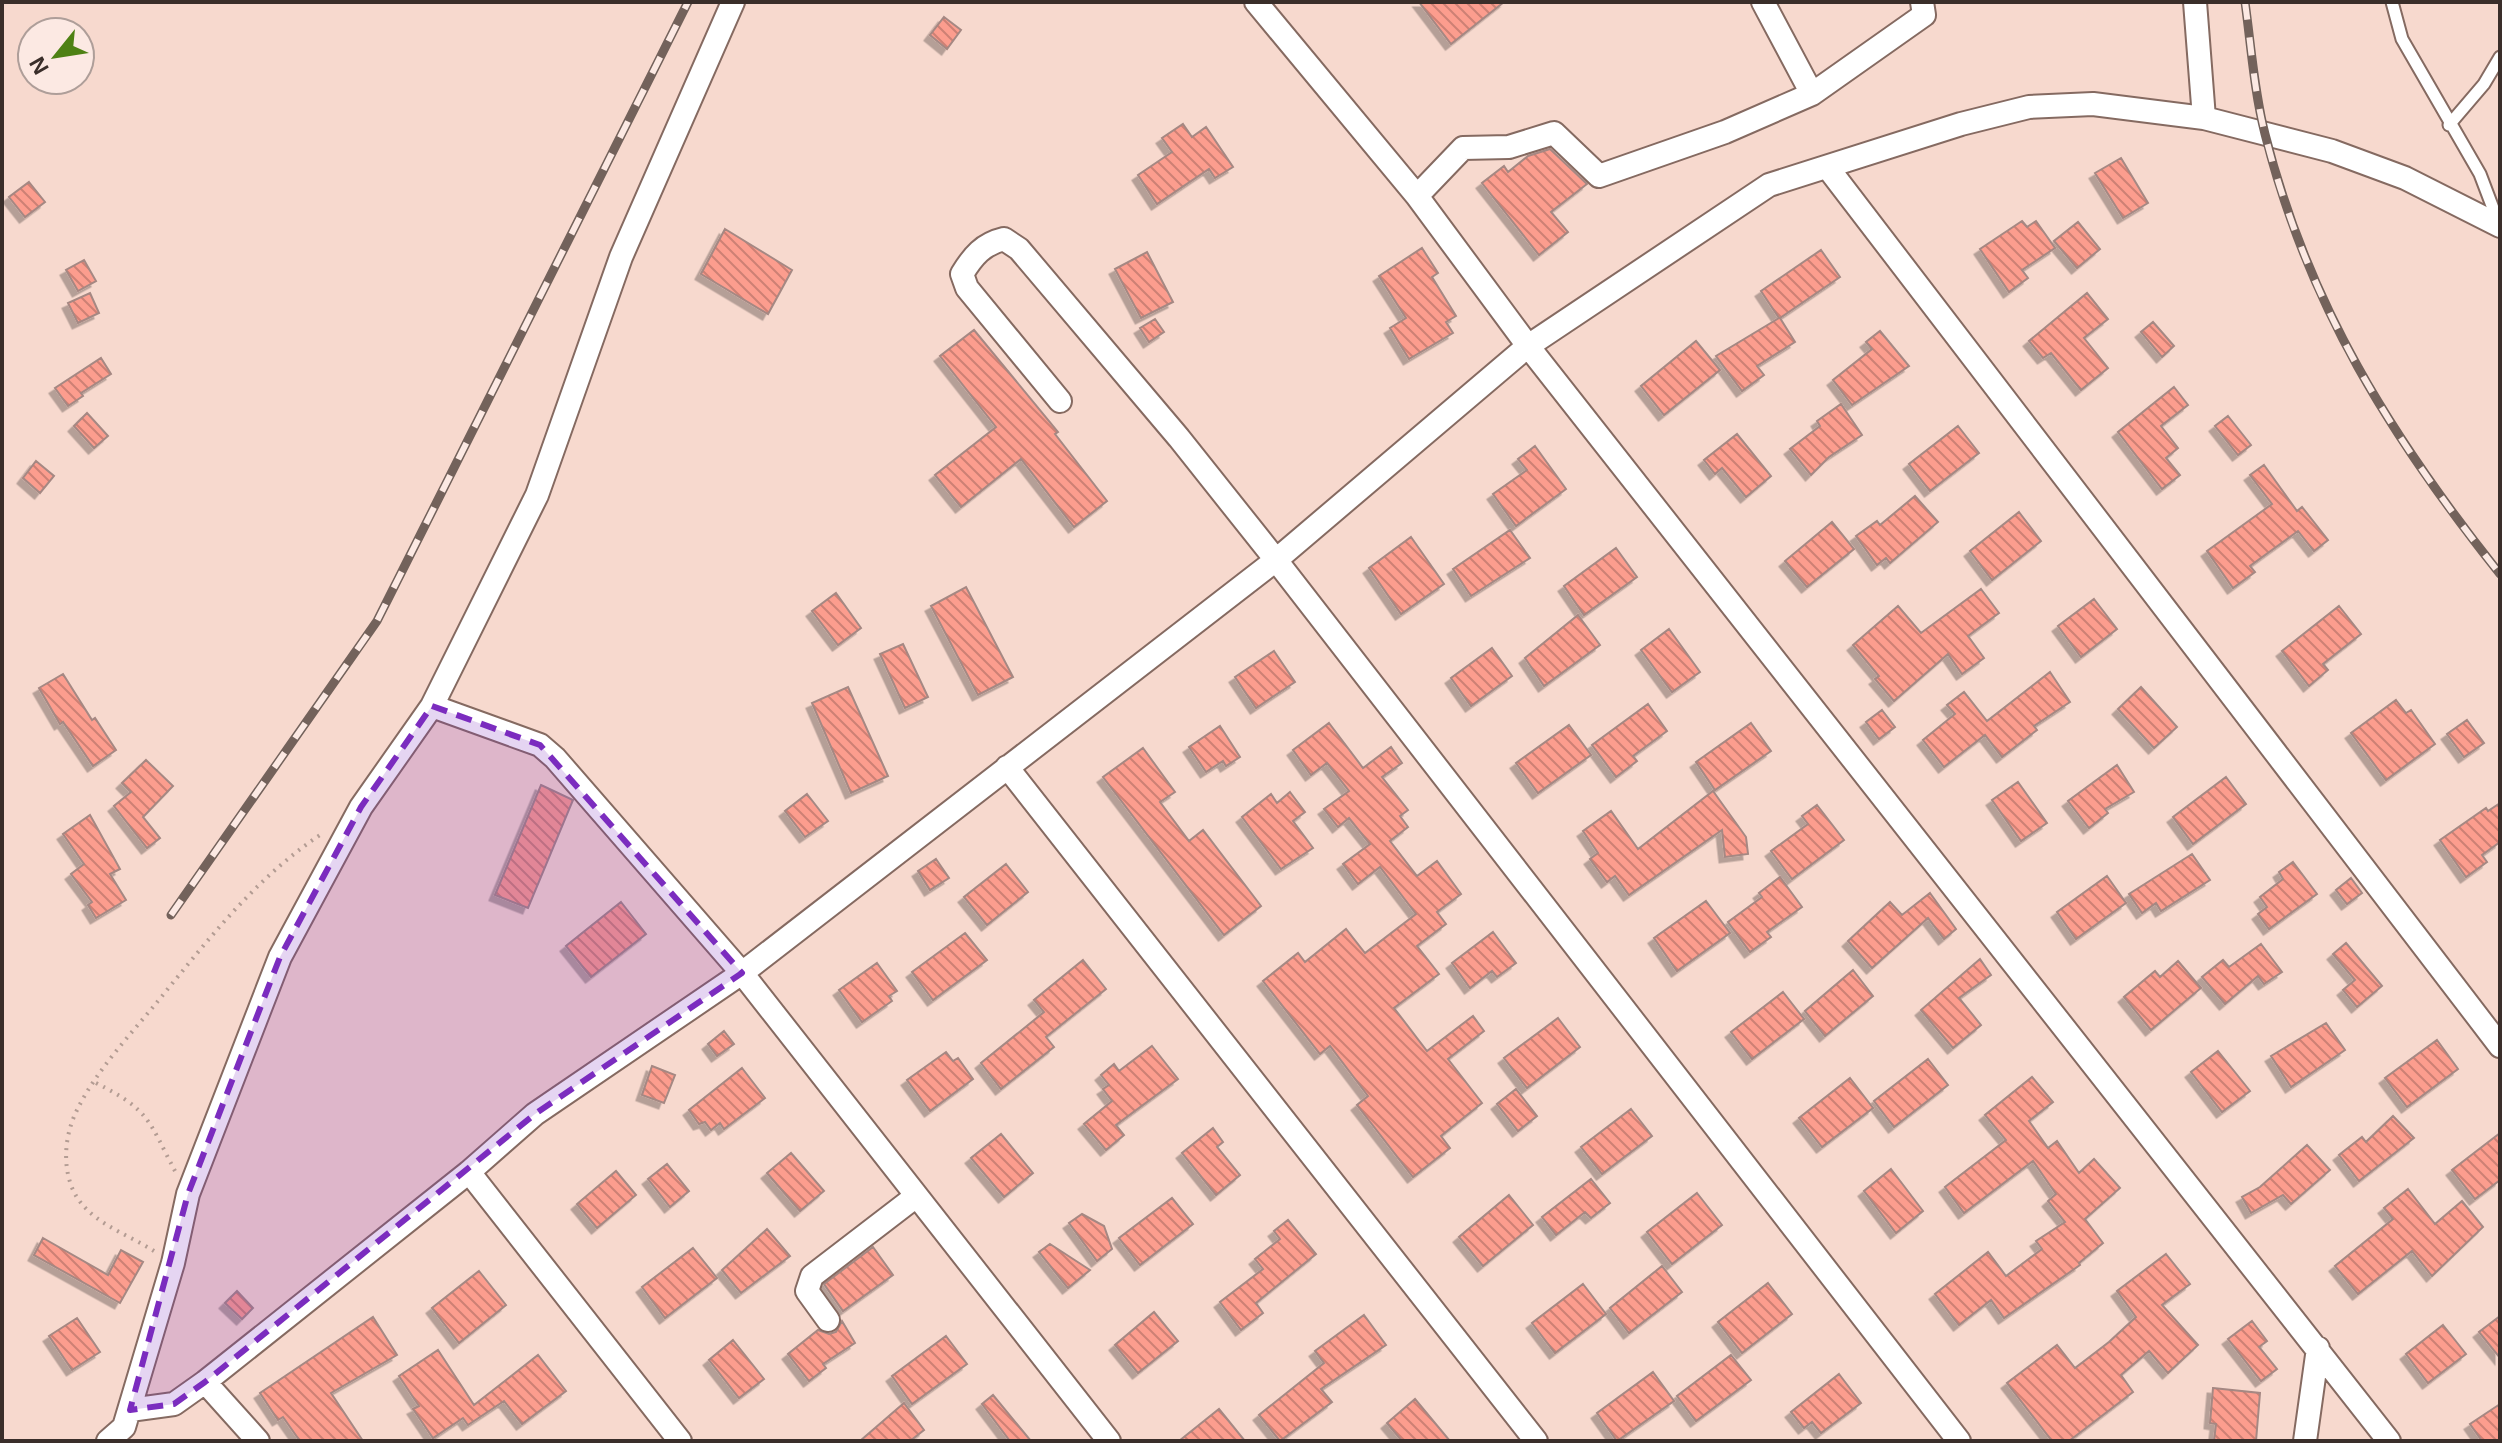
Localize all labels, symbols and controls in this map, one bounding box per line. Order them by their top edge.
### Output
north arrow [16,16,96,96]
text: N [24,53,54,79]

